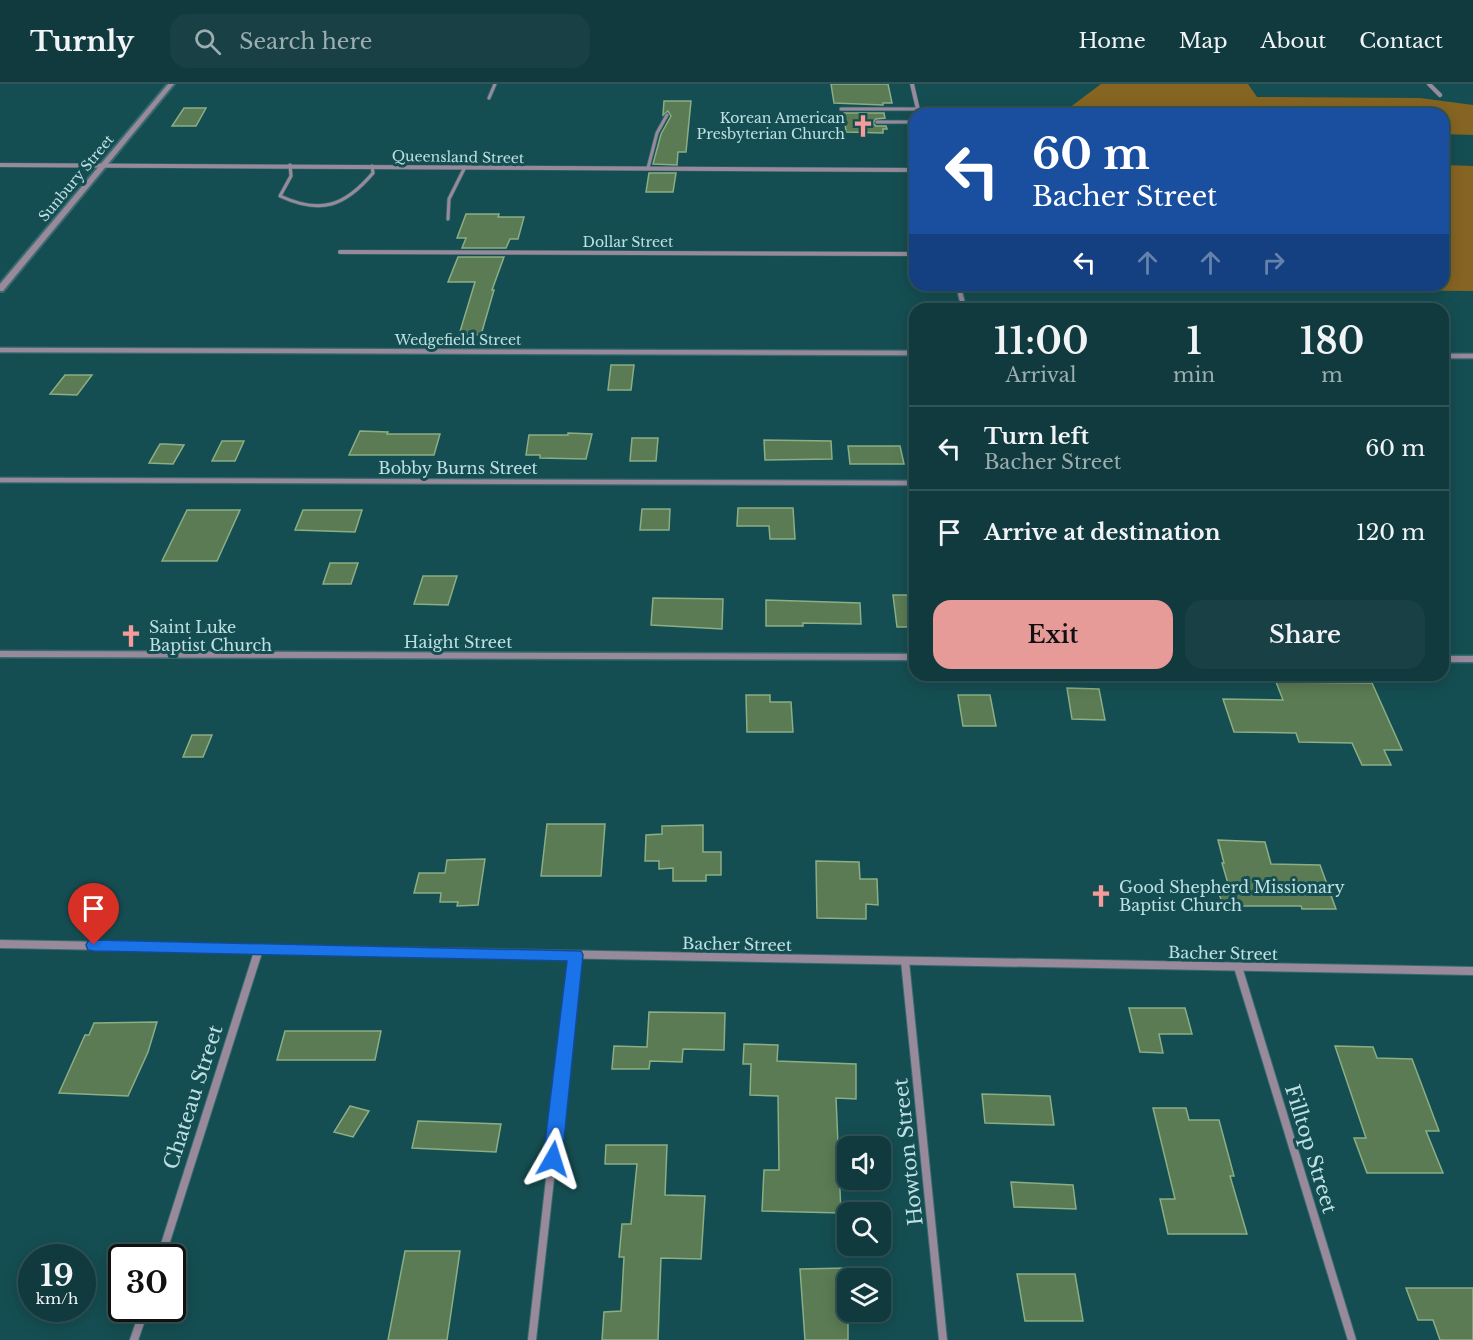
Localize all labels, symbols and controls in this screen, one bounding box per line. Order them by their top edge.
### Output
search box [170,14,590,68]
text: Turnly [30,24,134,59]
icon: search [191,25,224,58]
text: Search here [239,28,372,55]
text: Home [1079,28,1146,54]
text: Map [1179,28,1227,54]
text: About [1260,28,1326,54]
text: Contact [1359,28,1443,54]
place label: Korean American Presbyterian Church [697,109,845,143]
church icon: Korean American Presbyterian Church [850,113,876,139]
text: 60 m [1032,128,1150,180]
street label: Sunbury Street [34,130,118,225]
icon: left [933,132,1011,210]
street label: Queensland Street [392,147,525,167]
text: Bacher Street [1032,180,1217,213]
street label: Dollar Street [583,233,674,251]
icon: left [1068,246,1101,279]
icon: ahead [1131,246,1164,279]
icon: ahead [1194,246,1227,279]
icon: right [1257,246,1290,279]
text: 11:00 [993,319,1089,364]
text: 1 [1186,319,1202,364]
text: 180 [1300,319,1365,364]
street label: Wedgefield Street [394,331,522,349]
text: Arrival [1006,363,1076,387]
text: min [1173,363,1215,387]
text: m [1321,363,1343,387]
text: Turn left [984,423,1089,450]
icon: left [933,432,966,465]
text: 60 m [1365,435,1425,462]
text: Bacher Street [984,450,1121,474]
street label: Bobby Burns Street [378,458,538,478]
icon: arrive [933,516,966,549]
text: Arrive at destination [984,519,1221,546]
text: 120 m [1356,519,1425,546]
button: Exit [933,600,1173,669]
button: Share [1185,600,1425,669]
place label: Saint Luke Baptist Church [149,617,272,655]
church icon: Saint Luke Baptist Church [118,623,144,649]
street label: Haight Street [404,632,512,652]
place label: Good Shepherd Missionary Baptist Church [1119,877,1346,915]
pin [68,883,119,945]
church icon: Good Shepherd Missionary Baptist Church [1088,883,1114,909]
icon: arrive [77,892,110,925]
street label: Bacher Street [682,933,792,955]
street label: Bacher Street [1168,942,1278,964]
street label: Chateau Street [158,1021,228,1172]
street label: Howton Street [888,1077,928,1227]
street label: Filltop Street [1280,1082,1342,1217]
position arrow [521,1127,585,1191]
map controls [837,1136,891,1322]
button: sound [837,1136,891,1190]
button: search [837,1202,891,1256]
speed limit sign: 30 [108,1244,186,1322]
text: 19 [40,1257,74,1294]
button: layers [837,1268,891,1322]
text: km/h [36,1289,78,1308]

